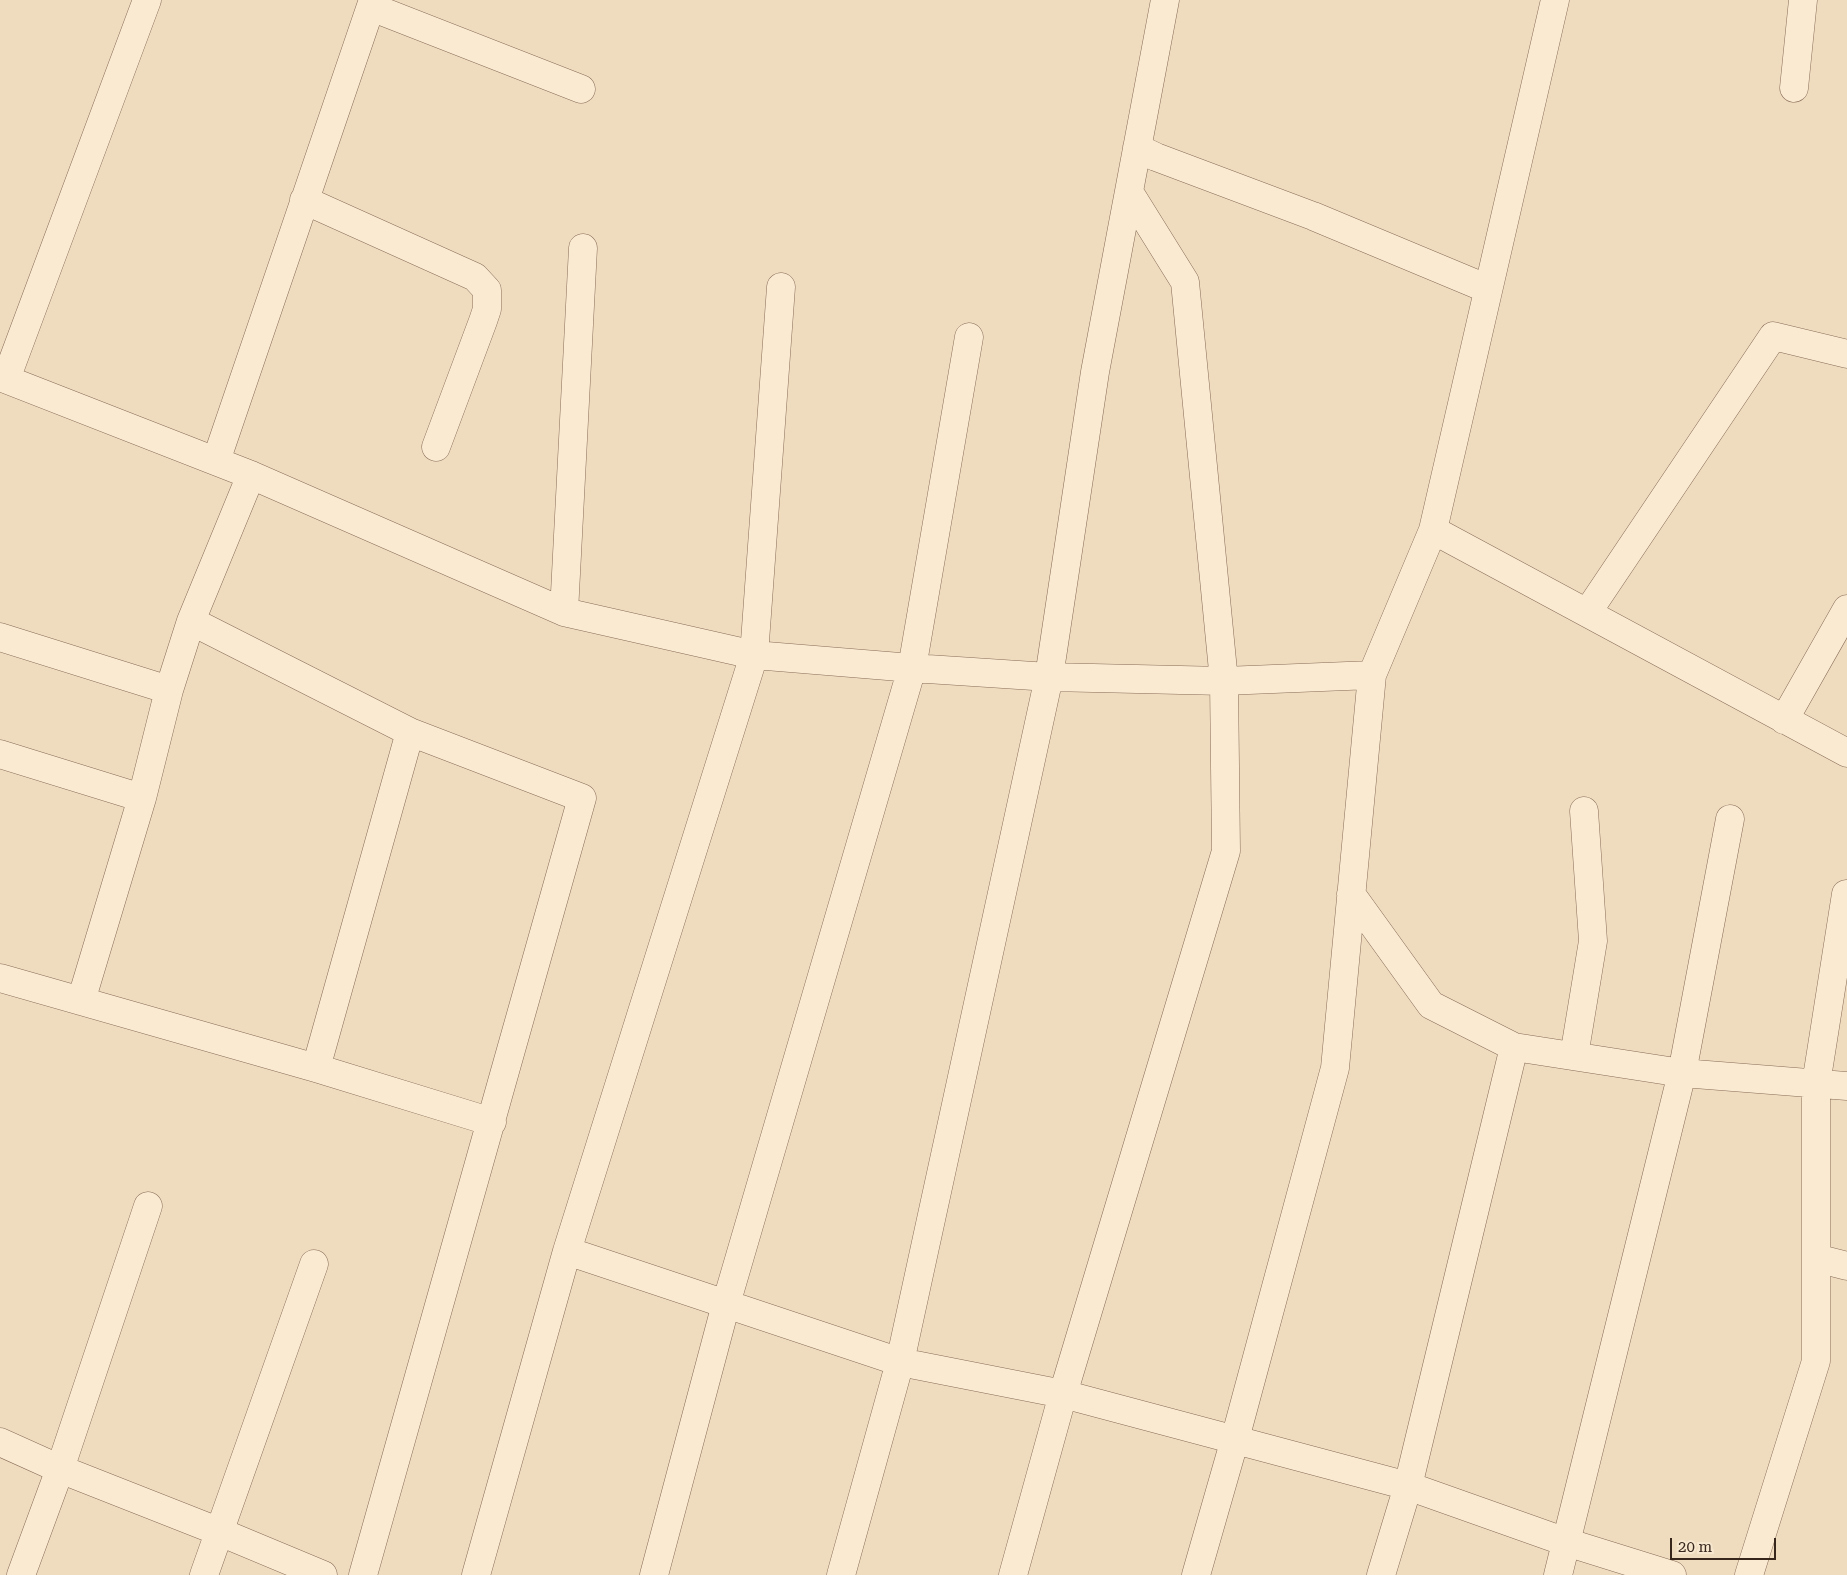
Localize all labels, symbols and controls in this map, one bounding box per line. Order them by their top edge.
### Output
scale bar [1672,1528,1778,1560]
text: 20 m [1678,1538,1712,1556]

